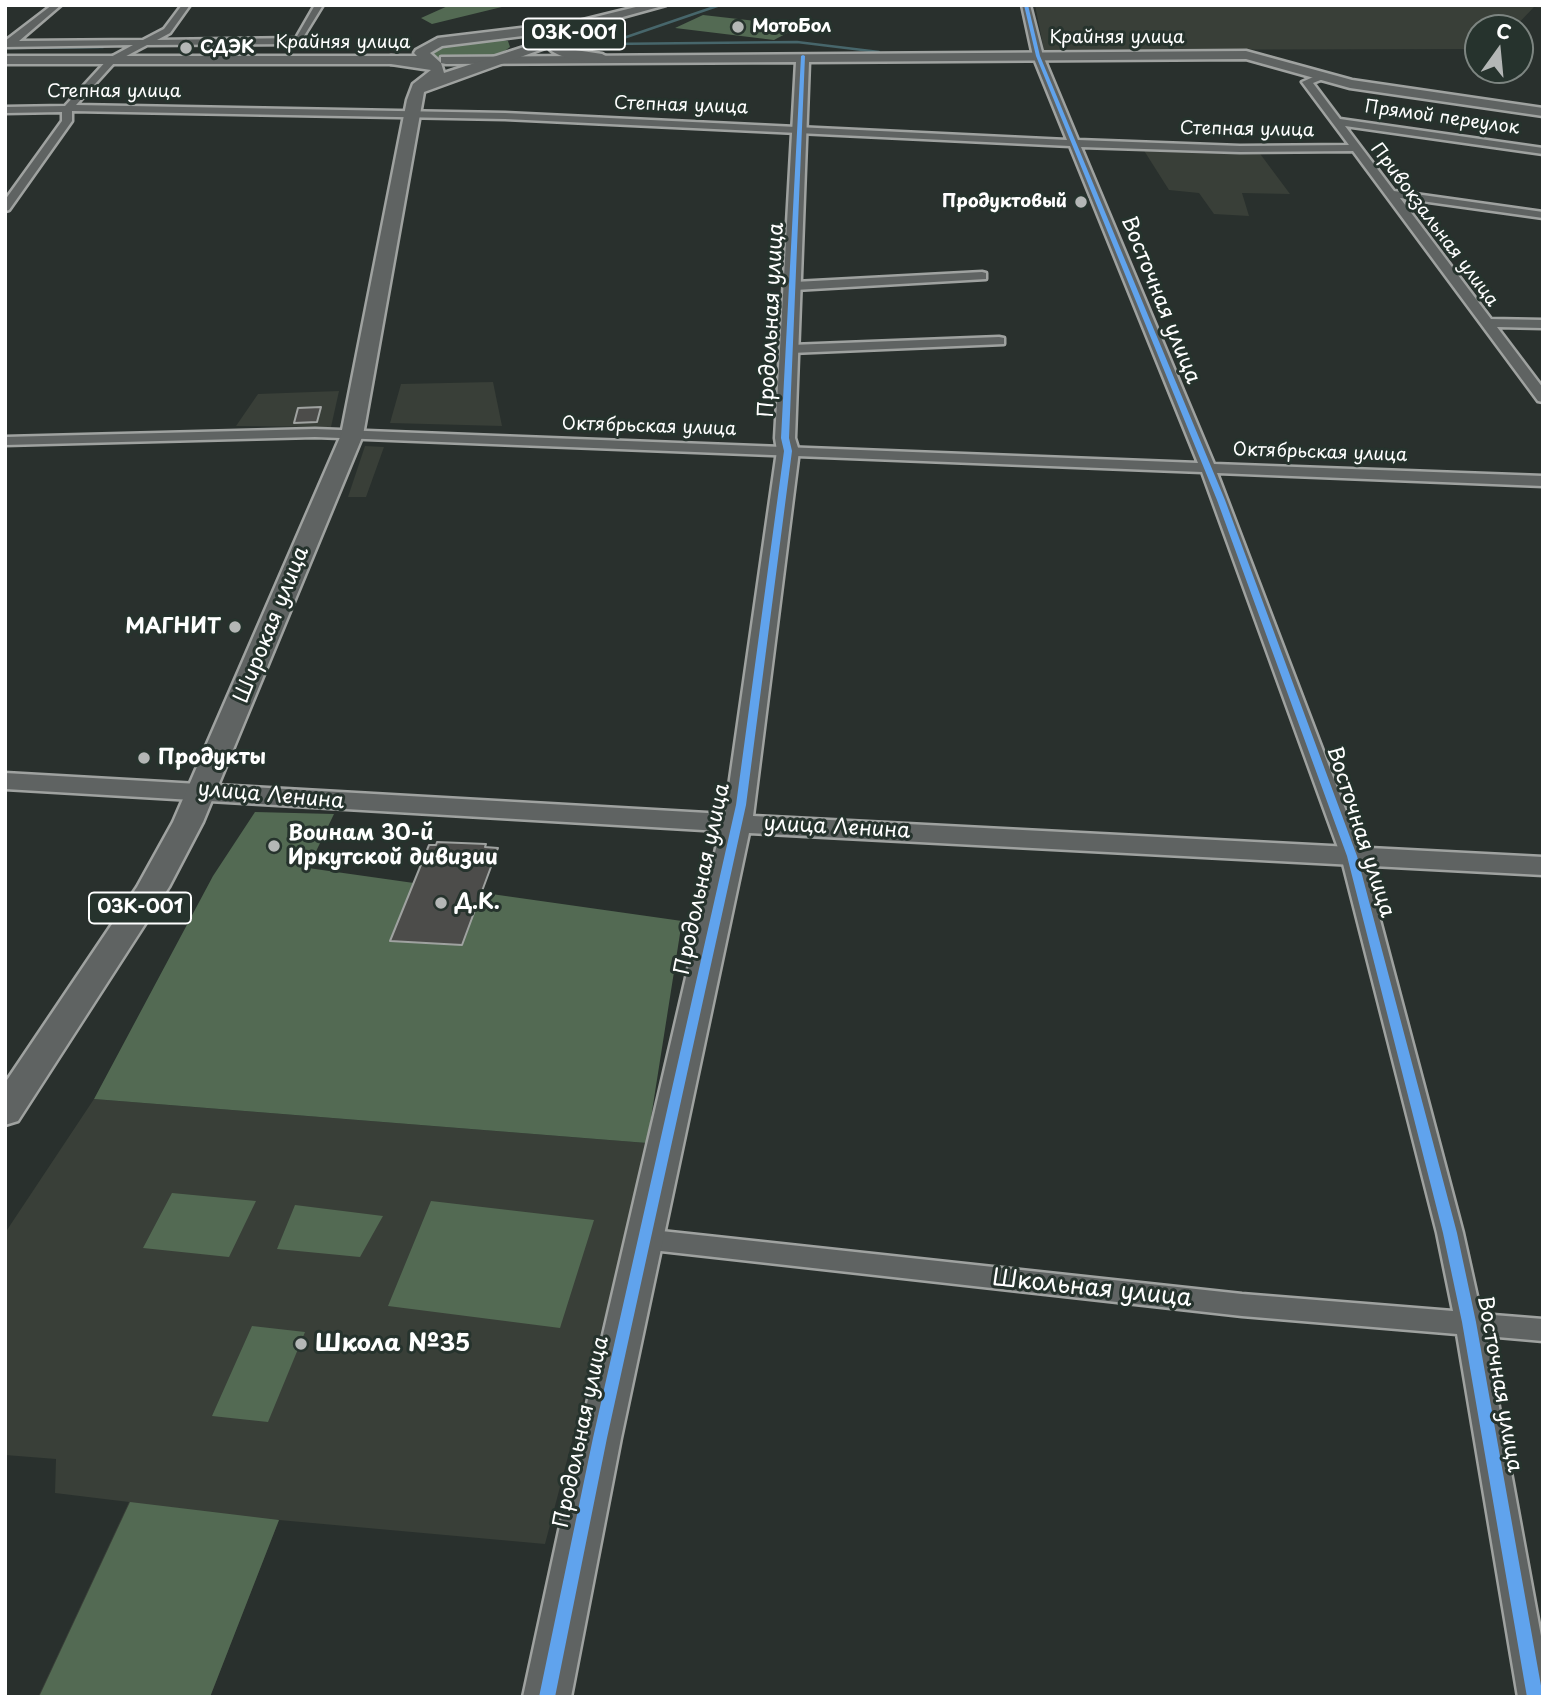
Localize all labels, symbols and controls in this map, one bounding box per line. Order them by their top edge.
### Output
north arrow [1464,14,1534,84]
text: С [1493,15,1514,46]
place label: МотоБол [752,16,831,38]
road number: 03К-001 [523,18,625,50]
marker: МотоБол [730,19,746,35]
street label: Крайняя улица [1050,27,1184,49]
street label: Крайняя улица [276,32,410,54]
place label: СДЭК [200,37,254,59]
marker: СДЭК [178,40,194,56]
street label: Степная улица [47,81,181,103]
street label: Степная улица [614,93,748,119]
street label: Прямой переулок [1363,96,1521,140]
street label: Степная улица [1180,118,1314,142]
street label: Привокзальная улица [1366,139,1502,311]
place label: Продуктовый [942,191,1067,213]
marker: Продуктовый [1073,194,1089,210]
street label: Восточная улица [1115,213,1205,387]
street label: Продольная улица [754,222,790,418]
street label: Октябрьская улица [561,413,737,441]
street label: Октябрьская улица [1232,439,1408,467]
street label: Широкая улица [229,543,315,707]
place label: МАГНИТ [125,614,221,640]
marker: МАГНИТ [227,619,243,635]
street label: Восточная улица [1320,743,1400,921]
place label: Продукты [158,745,266,771]
marker: Продукты [136,750,152,766]
street label: улица Ленина [197,777,345,815]
street label: Продольная улица [670,781,736,977]
street label: улица Ленина [763,812,911,844]
place label: Воинам 30-й Иркутской дивизии [288,821,498,871]
marker: Воинам 30-й Иркутской дивизии [266,838,282,854]
place label: Д.К. [455,890,500,916]
road number: 03К-001 [89,893,191,924]
marker: Д.К. [433,895,449,911]
street label: Школьная улица [991,1264,1193,1314]
street label: Восточная улица [1471,1294,1527,1474]
place label: Школа №35 [315,1330,470,1358]
street label: Продольная улица [549,1334,615,1530]
marker: Школа №35 [293,1336,309,1352]

